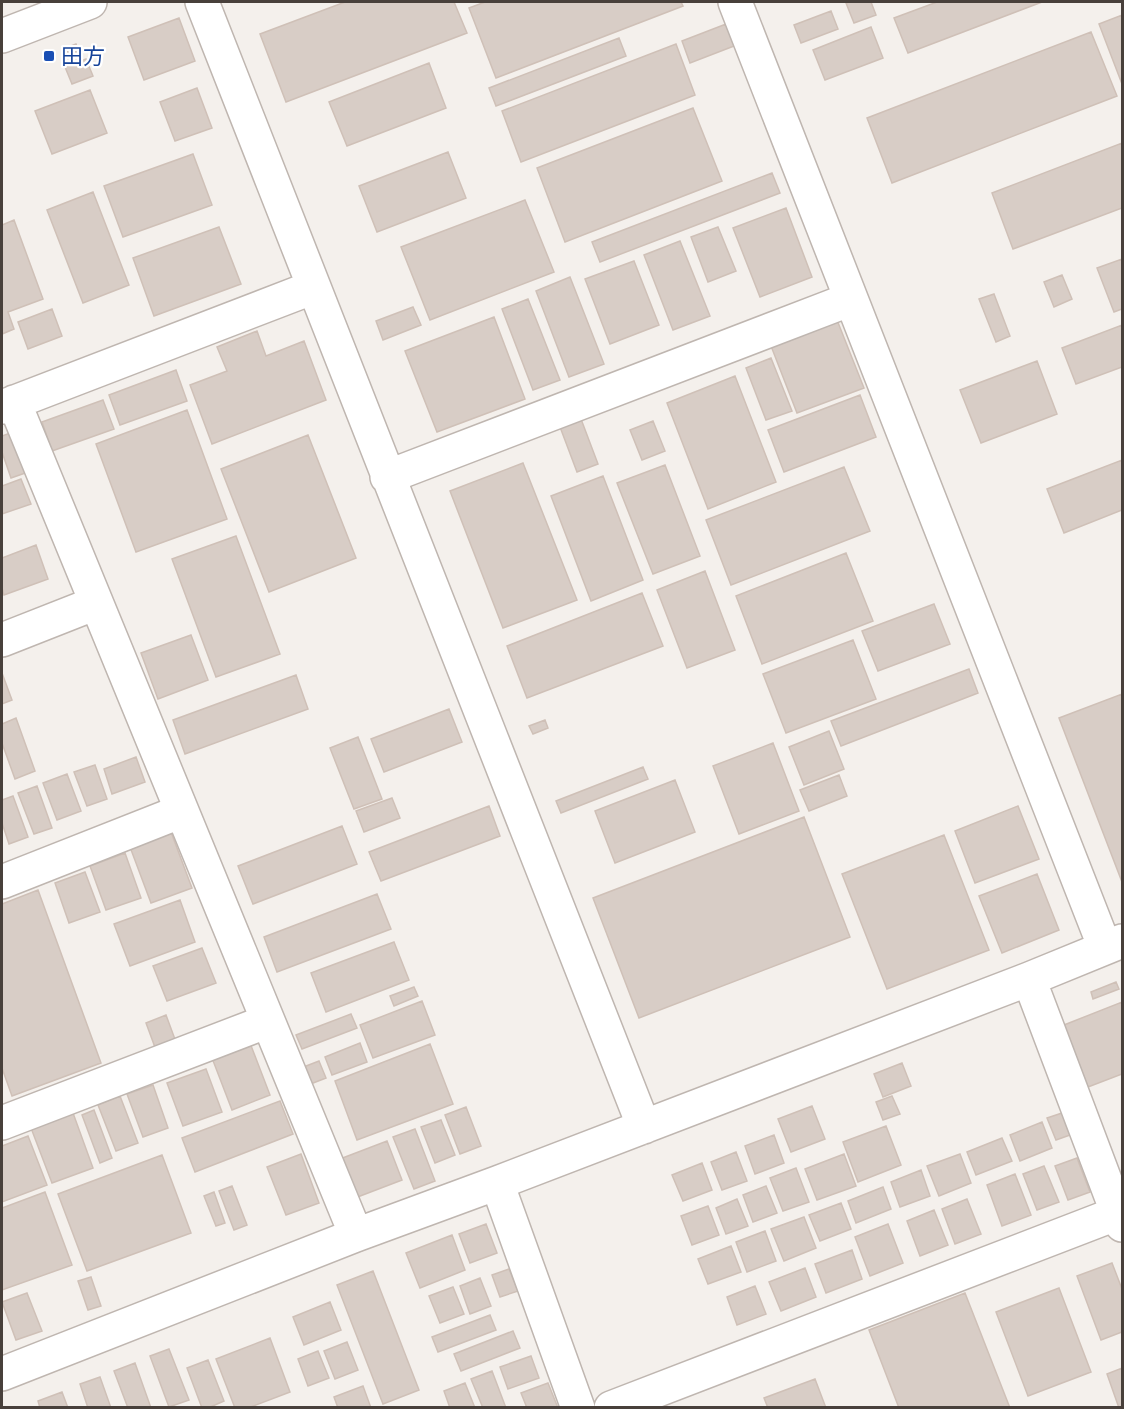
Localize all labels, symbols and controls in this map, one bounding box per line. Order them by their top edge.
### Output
place label: 田方 [61,43,105,70]
marker: 田方 [42,49,56,63]

